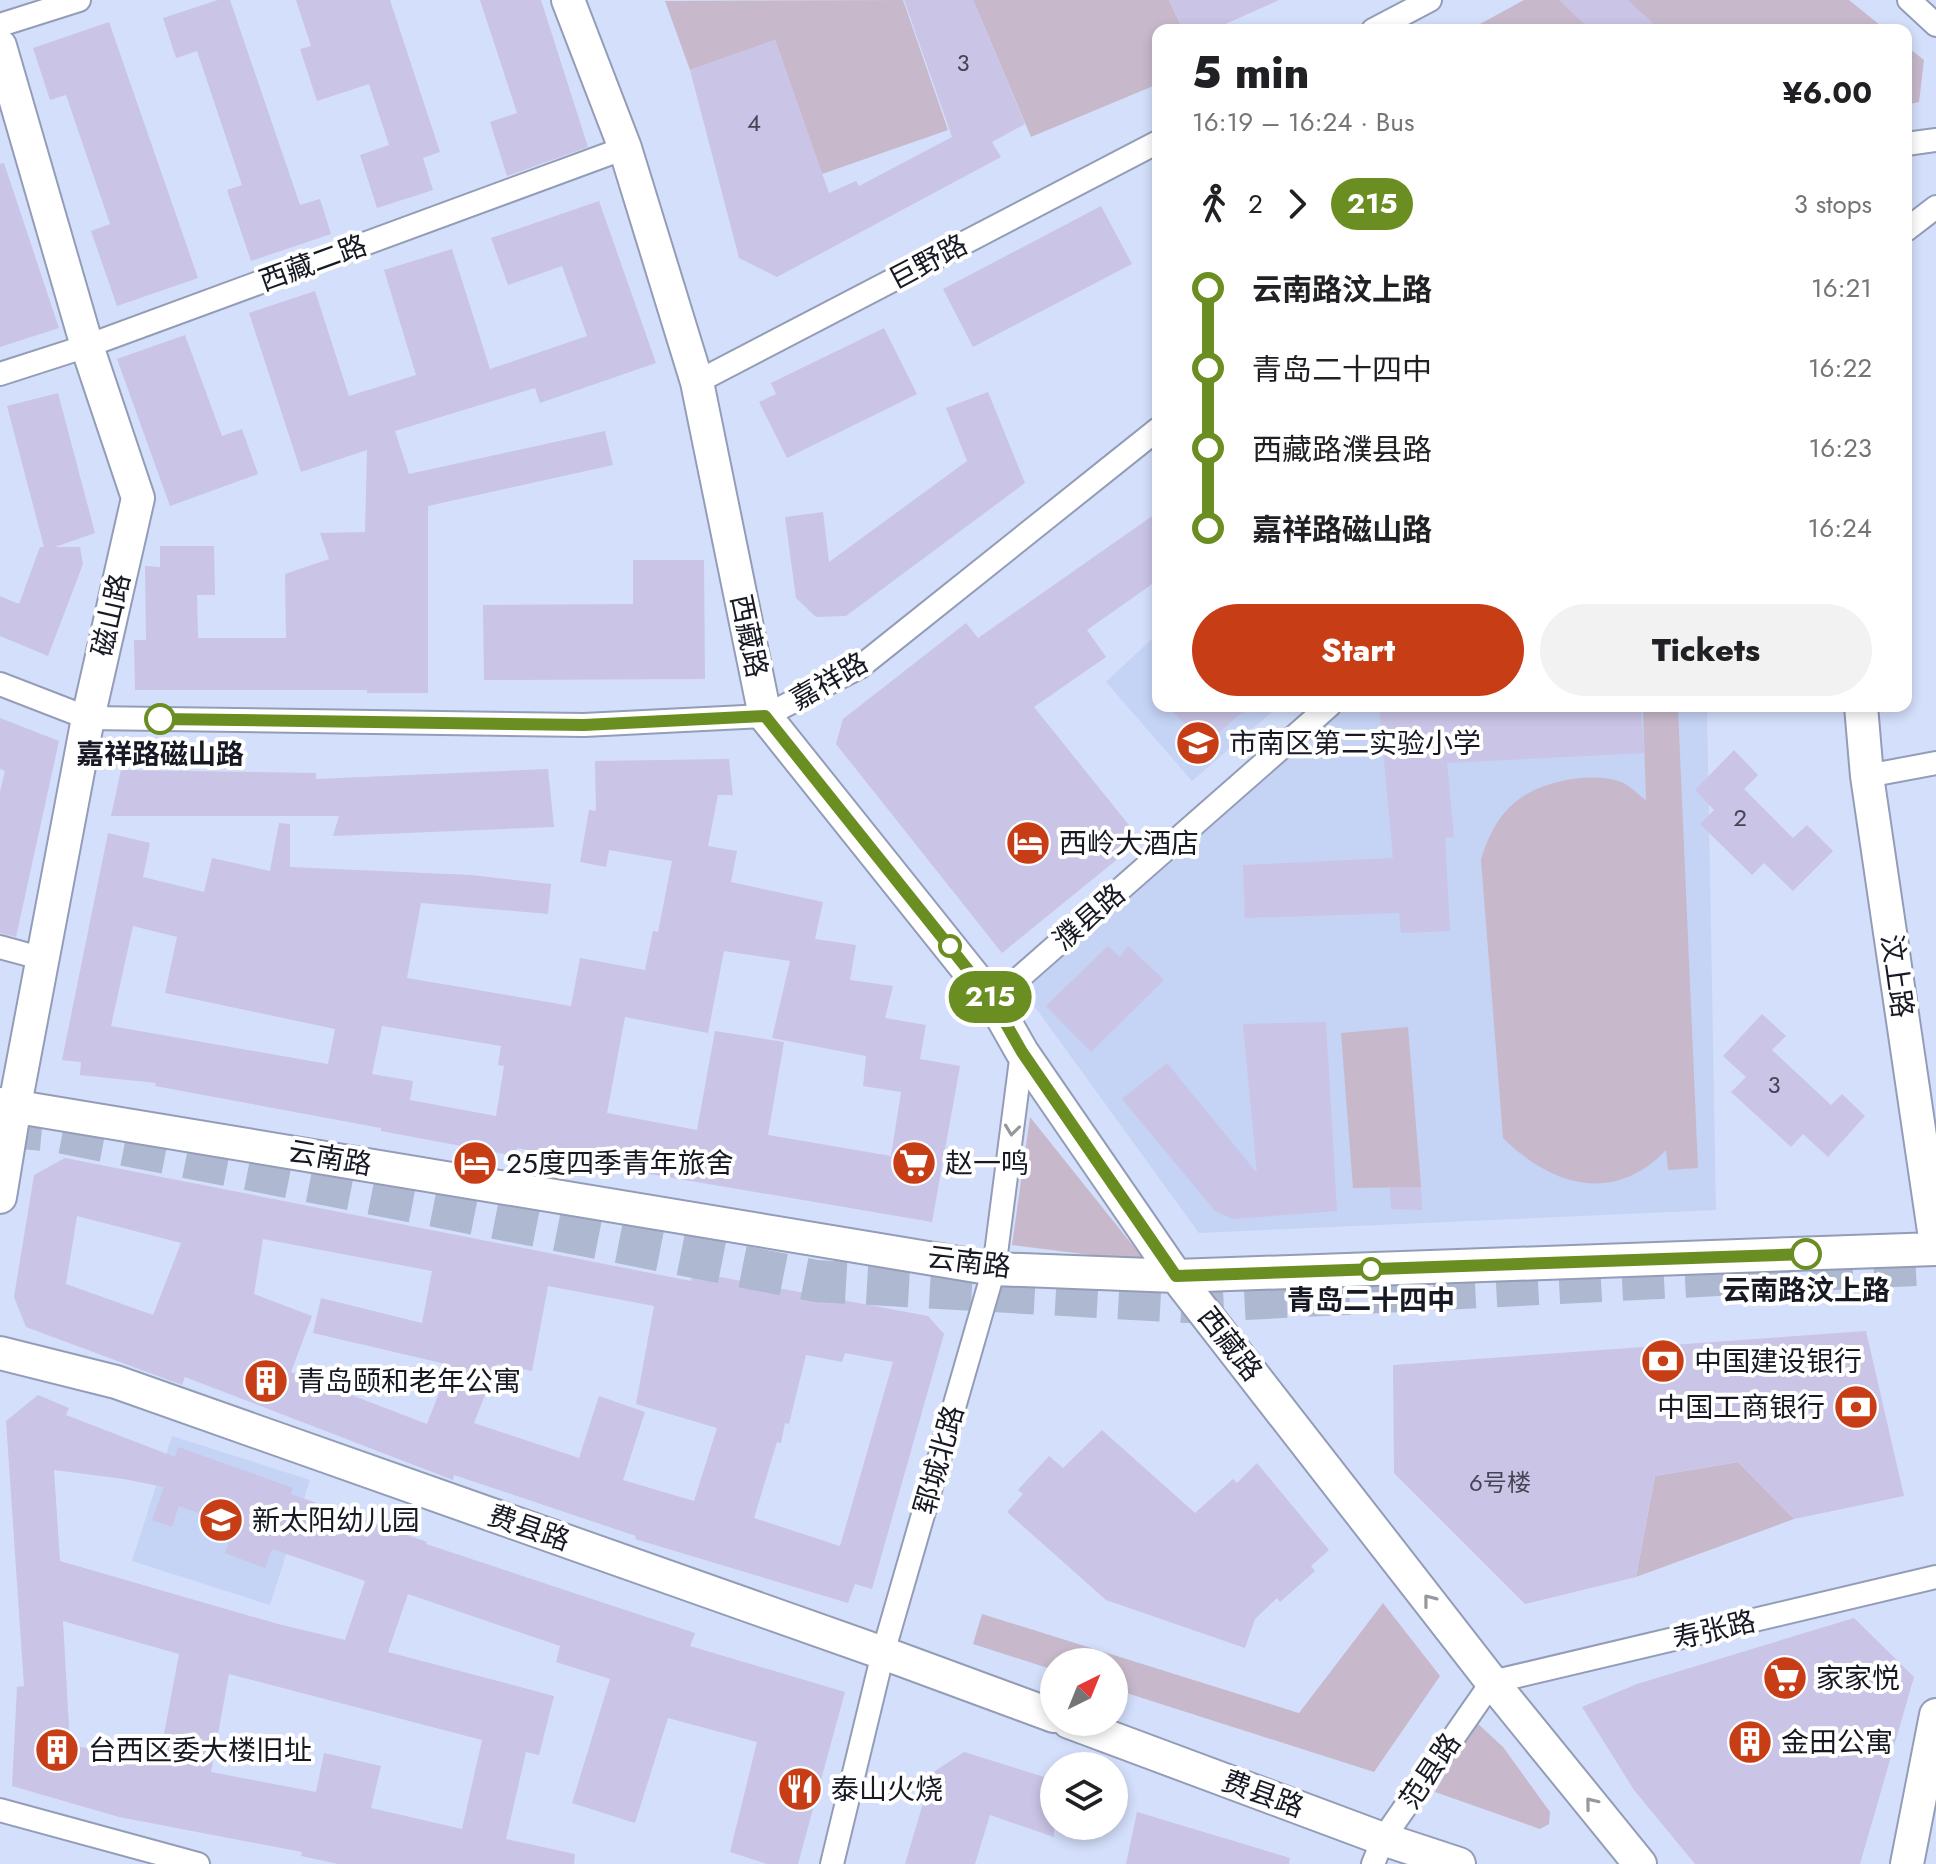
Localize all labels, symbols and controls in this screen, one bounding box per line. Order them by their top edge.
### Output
text: 5 min [1192,41,1310,105]
house number: 3 [956,45,970,80]
text: ¥6.00 [1782,71,1872,114]
text: 16:19 – 16:24 · Bus [1192,103,1414,141]
house number: 4 [747,105,761,140]
icon: walk [1192,182,1236,226]
icon: forward [1275,182,1319,226]
text: 215 [1347,183,1397,224]
text: 2 [1248,185,1263,223]
text: 3 stops [1794,185,1872,223]
street label: 巨野路 [881,224,975,300]
street label: 西藏二路 [253,225,373,301]
text: 云南路汶上路 [1252,268,1432,311]
text: 16:21 [1811,269,1872,307]
text: 青岛二十四中 [1252,348,1432,391]
text: 16:22 [1808,349,1872,387]
text: 西藏路濮县路 [1252,428,1432,471]
text: 16:23 [1809,429,1872,467]
text: 嘉祥路磁山路 [1252,508,1432,551]
text: 16:24 [1808,509,1872,547]
street label: 磁山路 [82,569,140,661]
street label: 西藏路 [720,591,778,681]
button: Start [1192,604,1524,696]
button: Tickets [1540,604,1872,696]
street label: 嘉祥路 [782,642,876,720]
marker: 嘉祥路磁山路 [145,704,175,734]
school or university icon: 市南区第二实验小学 [1174,719,1222,767]
place label: 市南区第二实验小学 [1229,723,1481,764]
place label: 嘉祥路磁山路 [76,734,244,775]
house number: 2 [1733,800,1747,835]
hotel icon: 西岭大酒店 [1004,819,1052,867]
place label: 西岭大酒店 [1059,823,1199,864]
street label: 濮县路 [1044,874,1134,960]
street label: 汶上路 [1871,932,1923,1020]
unlabelled marker [939,935,961,957]
line badge: 215 [944,971,1036,1023]
text: 215 [965,976,1015,1017]
house number: 3 [1767,1067,1781,1102]
one-way arrow [1004,1123,1021,1137]
street label: 云南路 [285,1131,375,1185]
hotel icon: 25度四季青年旅舍 [451,1139,499,1187]
supermarket icon: 赵一鸣 [890,1139,938,1187]
place label: 25度四季青年旅舍 [506,1143,734,1184]
place label: 赵一鸣 [945,1143,1029,1184]
street label: 云南路 [925,1237,1013,1287]
marker: 云南路汶上路 [1791,1239,1821,1269]
marker: 青岛二十四中 [1360,1258,1382,1280]
place label: 云南路汶上路 [1722,1270,1890,1311]
place label: 青岛二十四中 [1287,1280,1455,1321]
street label: 西藏路 [1188,1298,1272,1390]
bank icon: 中国建设银行 [1639,1337,1687,1385]
place label: 中国建设银行 [1694,1341,1862,1382]
building icon: 青岛颐和老年公寓 [242,1357,290,1405]
place label: 青岛颐和老年公寓 [297,1361,521,1402]
bank icon: 中国工商银行 [1832,1383,1880,1431]
place label: 中国工商银行 [1657,1387,1825,1428]
street label: 郓城北路 [904,1401,974,1519]
house number: 6号楼 [1469,1465,1531,1500]
street label: 费县路 [483,1495,575,1561]
school or university icon: 新太阳幼儿园 [197,1496,245,1544]
place label: 新太阳幼儿园 [252,1500,420,1541]
one-way arrow [1424,1594,1438,1609]
street label: 寿张路 [1668,1601,1760,1659]
north arrow [1040,1648,1128,1736]
map controls [1040,1648,1128,1840]
supermarket icon: 家家悦 [1761,1654,1809,1702]
place label: 家家悦 [1816,1658,1900,1699]
building icon: 金田公寓 [1726,1718,1774,1766]
place label: 金田公寓 [1781,1722,1893,1763]
street label: 范县路 [1390,1725,1470,1817]
building icon: 台西区委大楼旧址 [33,1726,81,1774]
place label: 台西区委大楼旧址 [88,1730,312,1771]
button: layers [1040,1752,1128,1840]
street label: 费县路 [1217,1760,1309,1828]
restaurant icon: 泰山火烧 [776,1765,824,1813]
place label: 泰山火烧 [831,1769,943,1810]
one-way arrow [1586,1798,1601,1812]

